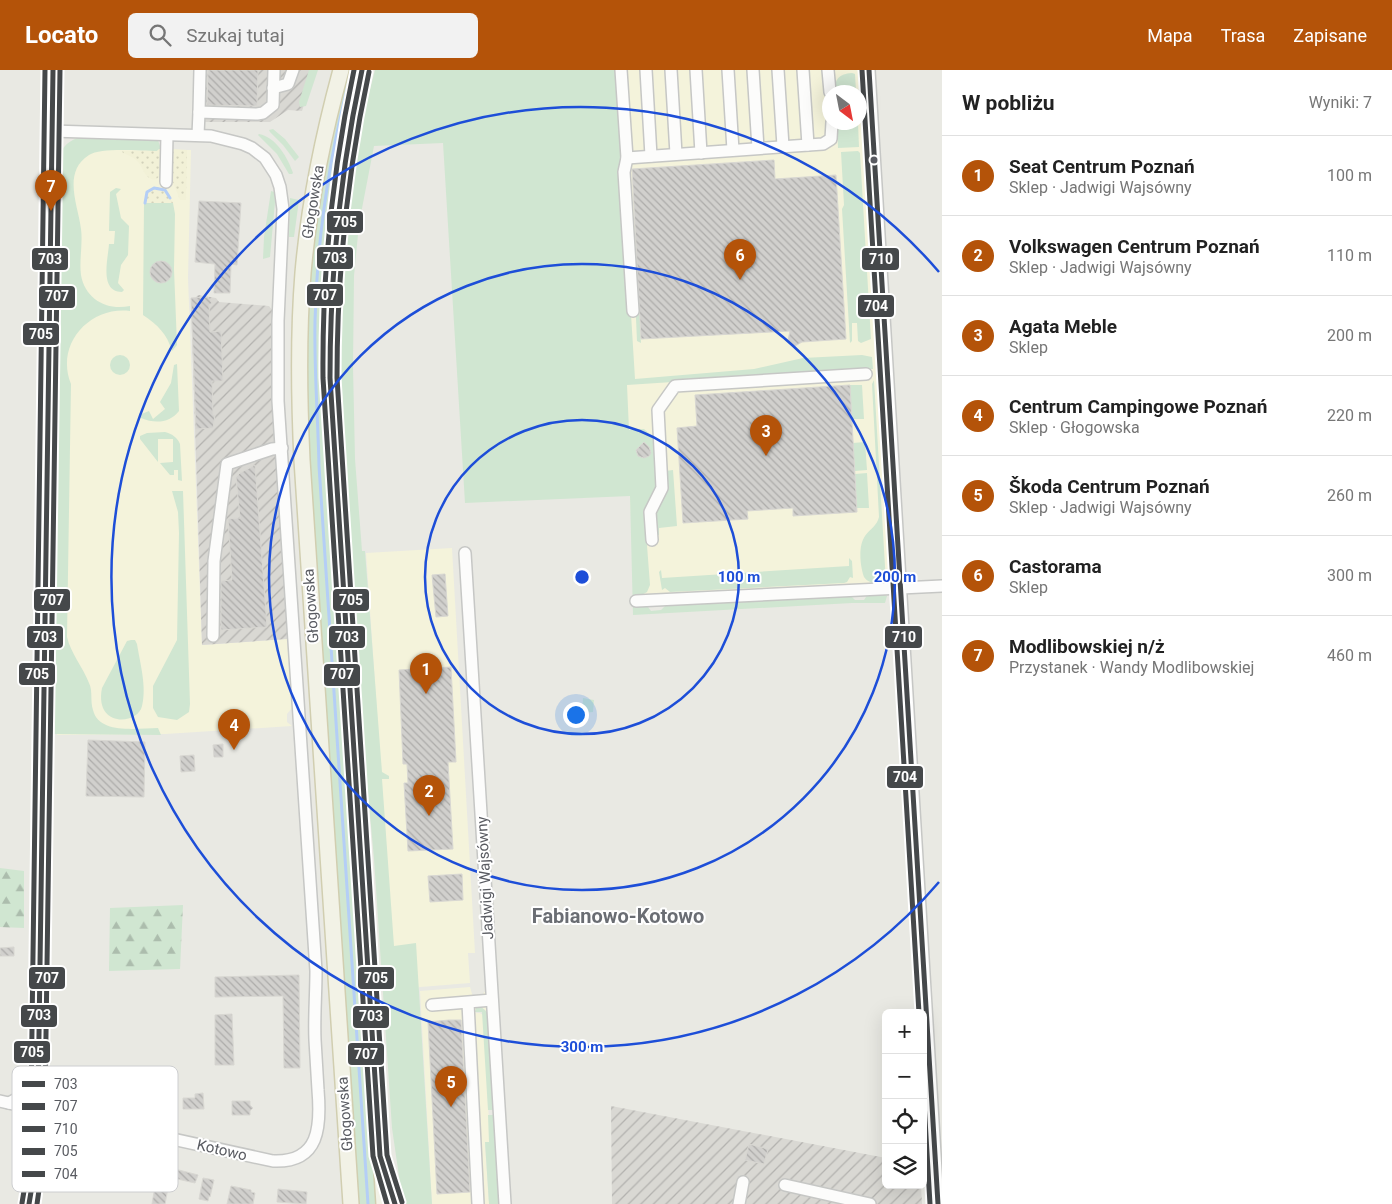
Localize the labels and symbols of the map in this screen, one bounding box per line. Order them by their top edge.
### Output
north arrow [822,85,867,130]
unlabelled marker [869,155,879,165]
street label: Głogowska [298,164,328,240]
pin: 7 [35,170,67,211]
line badge: 705 [326,210,364,234]
text: 705 [333,214,357,230]
pin: 6 [724,239,756,280]
line badge: 703 [316,246,354,270]
line badge: 703 [31,247,69,271]
line badge: 710 [861,247,900,271]
text: 703 [323,250,347,266]
text: 703 [38,251,62,267]
text: 710 [869,251,893,267]
line badge: 707 [306,283,344,307]
line badge: 707 [38,285,76,309]
text: 707 [313,287,337,303]
text: 707 [45,288,69,304]
line badge: 704 [857,294,895,318]
text: 704 [864,298,888,314]
line badge: 705 [22,322,60,346]
text: 705 [29,326,53,342]
pin: 3 [750,415,782,456]
street label: Głogowska [299,568,323,644]
centre of rings [573,568,591,586]
text: 100 m [718,568,760,586]
text: 200 m [874,568,916,586]
line badge: 707 [33,588,71,612]
line badge: 705 [332,588,370,612]
text: 707 [40,592,64,608]
text: 705 [339,592,363,608]
line badge: 703 [26,625,64,649]
line badge: 703 [328,625,366,649]
line badge: 710 [884,625,923,649]
text: 703 [33,629,57,645]
text: 703 [335,629,359,645]
text: 710 [892,629,916,645]
pin: 1 [410,653,442,694]
line badge: 705 [18,662,56,686]
line badge: 707 [323,663,361,687]
text: 705 [25,666,49,682]
text: 707 [330,666,354,682]
your location [563,702,589,728]
pin: 4 [218,709,250,750]
line badge: 704 [886,765,924,789]
text: 704 [893,769,917,785]
pin: 2 [413,775,445,816]
street label: Jadwigi Wajsówny [473,816,497,940]
district label: Fabianowo-Kotowo [532,904,704,928]
line badge: 707 [28,966,66,990]
line badge: 705 [357,966,395,990]
text: 707 [35,970,59,986]
text: 705 [364,970,388,986]
line badge: 703 [20,1004,58,1028]
line badge: 703 [352,1005,390,1029]
text: 703 [27,1007,51,1023]
text: 703 [359,1008,383,1024]
text: 300 m [561,1038,603,1056]
line badge: 705 [13,1040,51,1064]
line badge: 707 [347,1042,385,1066]
text: 705 [20,1044,44,1060]
text: 707 [354,1046,378,1062]
legend [12,1066,178,1192]
pin: 5 [435,1066,467,1107]
text: 703 [54,1076,78,1092]
street label: Głogowska [333,1076,357,1152]
text: 707 [54,1098,78,1114]
text: 710 [54,1121,78,1137]
street label: Kotowo [195,1136,249,1164]
text: 705 [54,1143,78,1159]
text: 704 [54,1166,78,1182]

